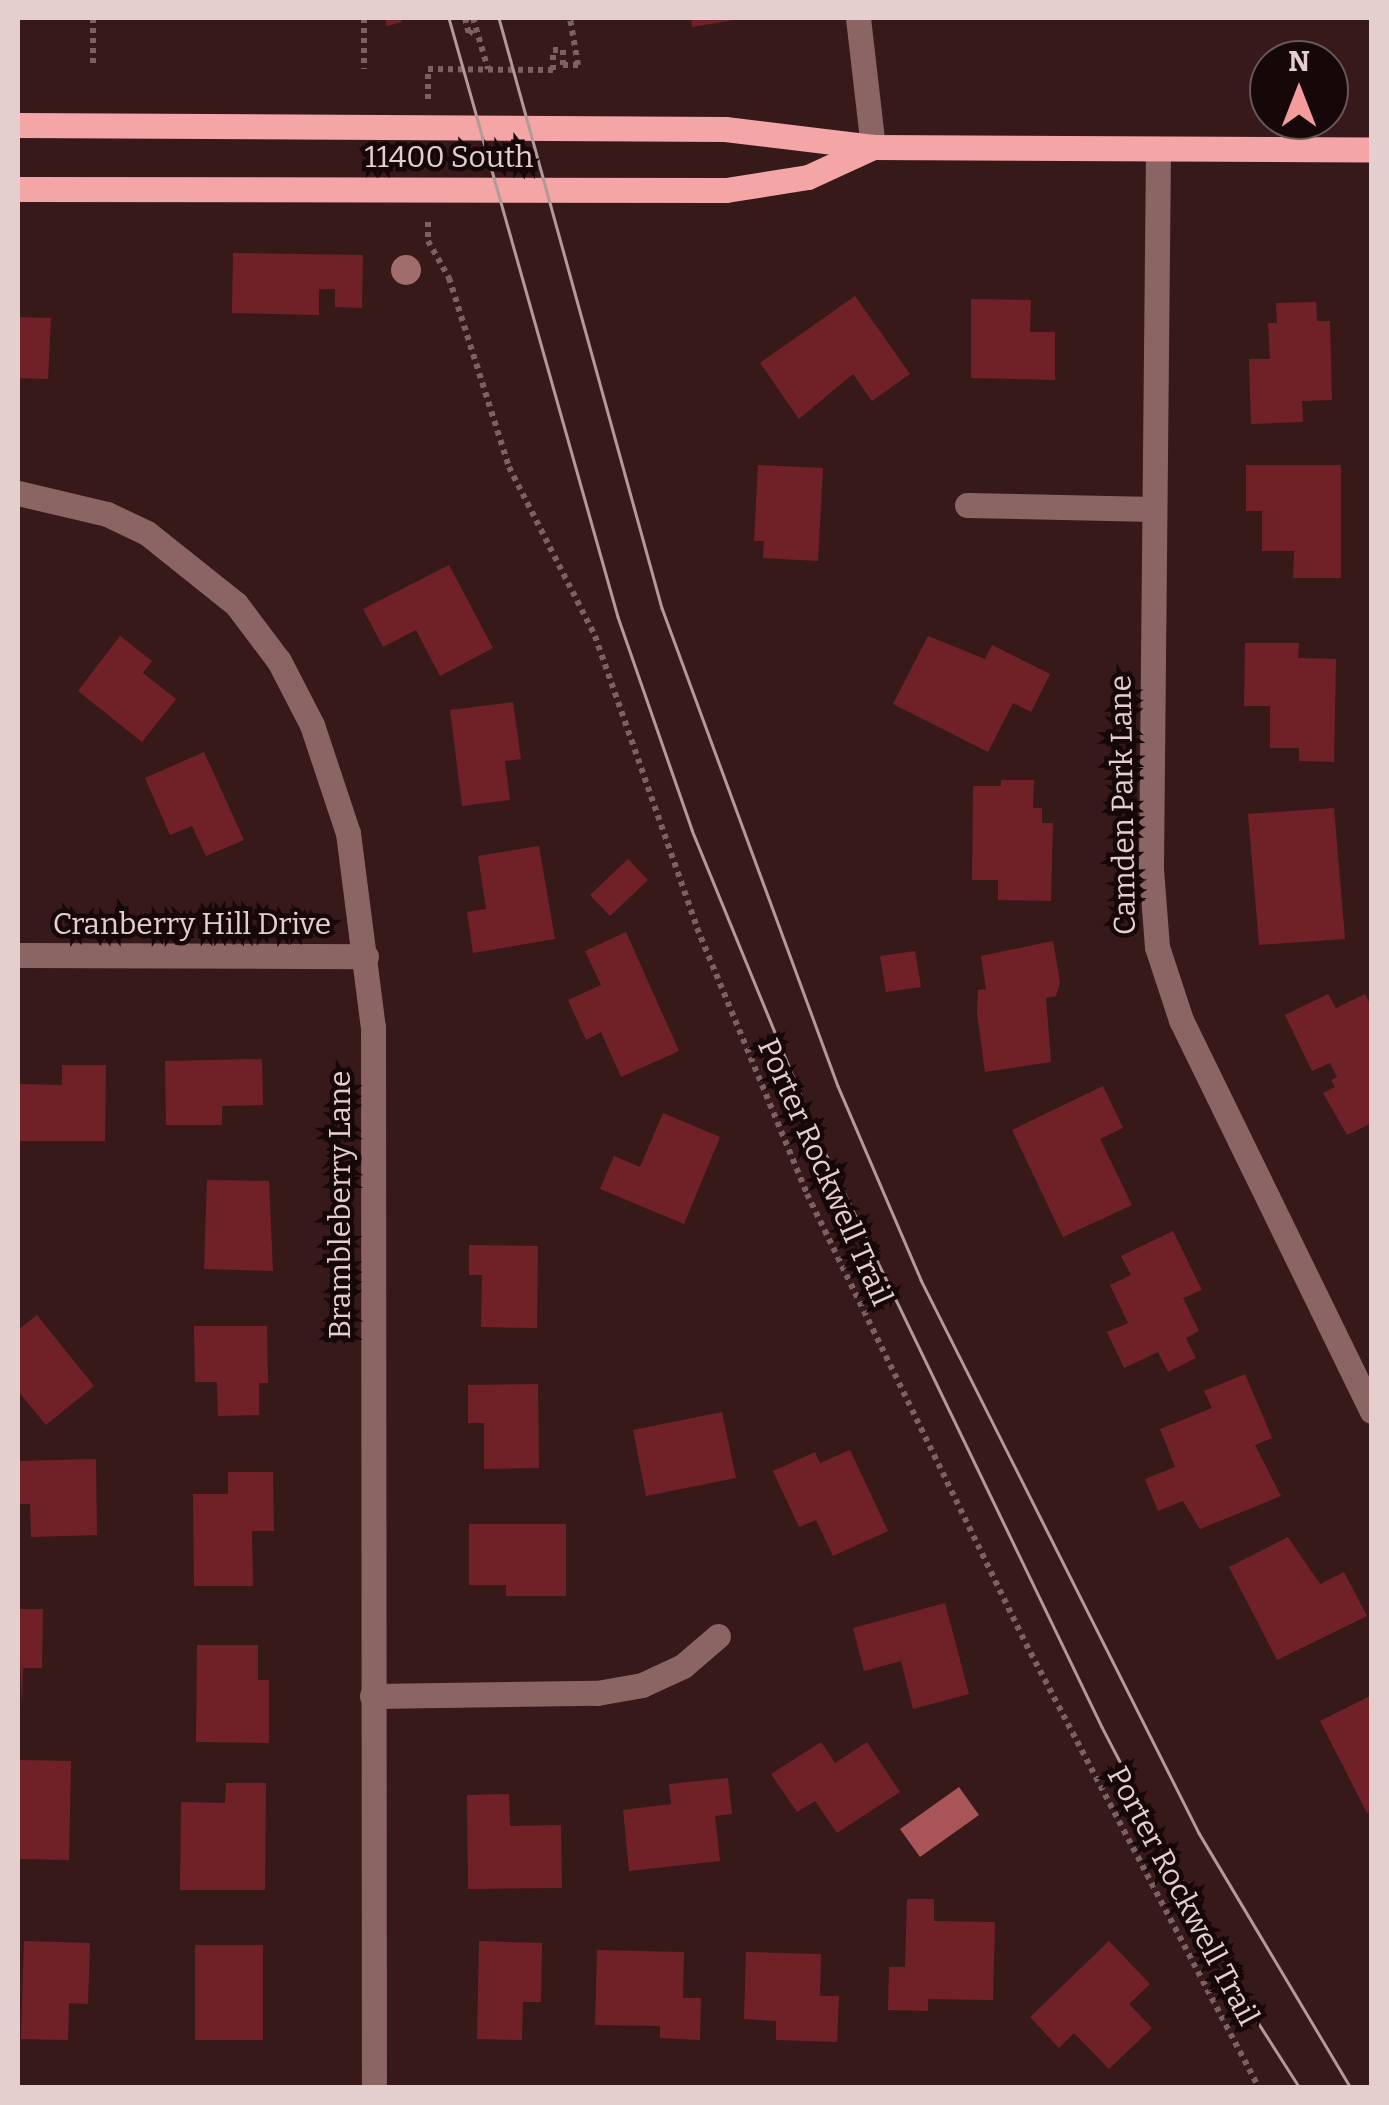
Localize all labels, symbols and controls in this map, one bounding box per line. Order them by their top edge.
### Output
north arrow [1249,40,1349,140]
text: N [1288,45,1310,78]
street label: 11400 South [364,139,534,175]
street label: Camden Park Lane [1103,675,1143,935]
street label: Cranberry Hill Drive [53,906,331,942]
street label: Porter Rockwell Trail [750,1033,900,1311]
street label: Brambleberry Lane [322,1071,358,1339]
street label: Porter Rockwell Trail [1099,1760,1267,2032]

